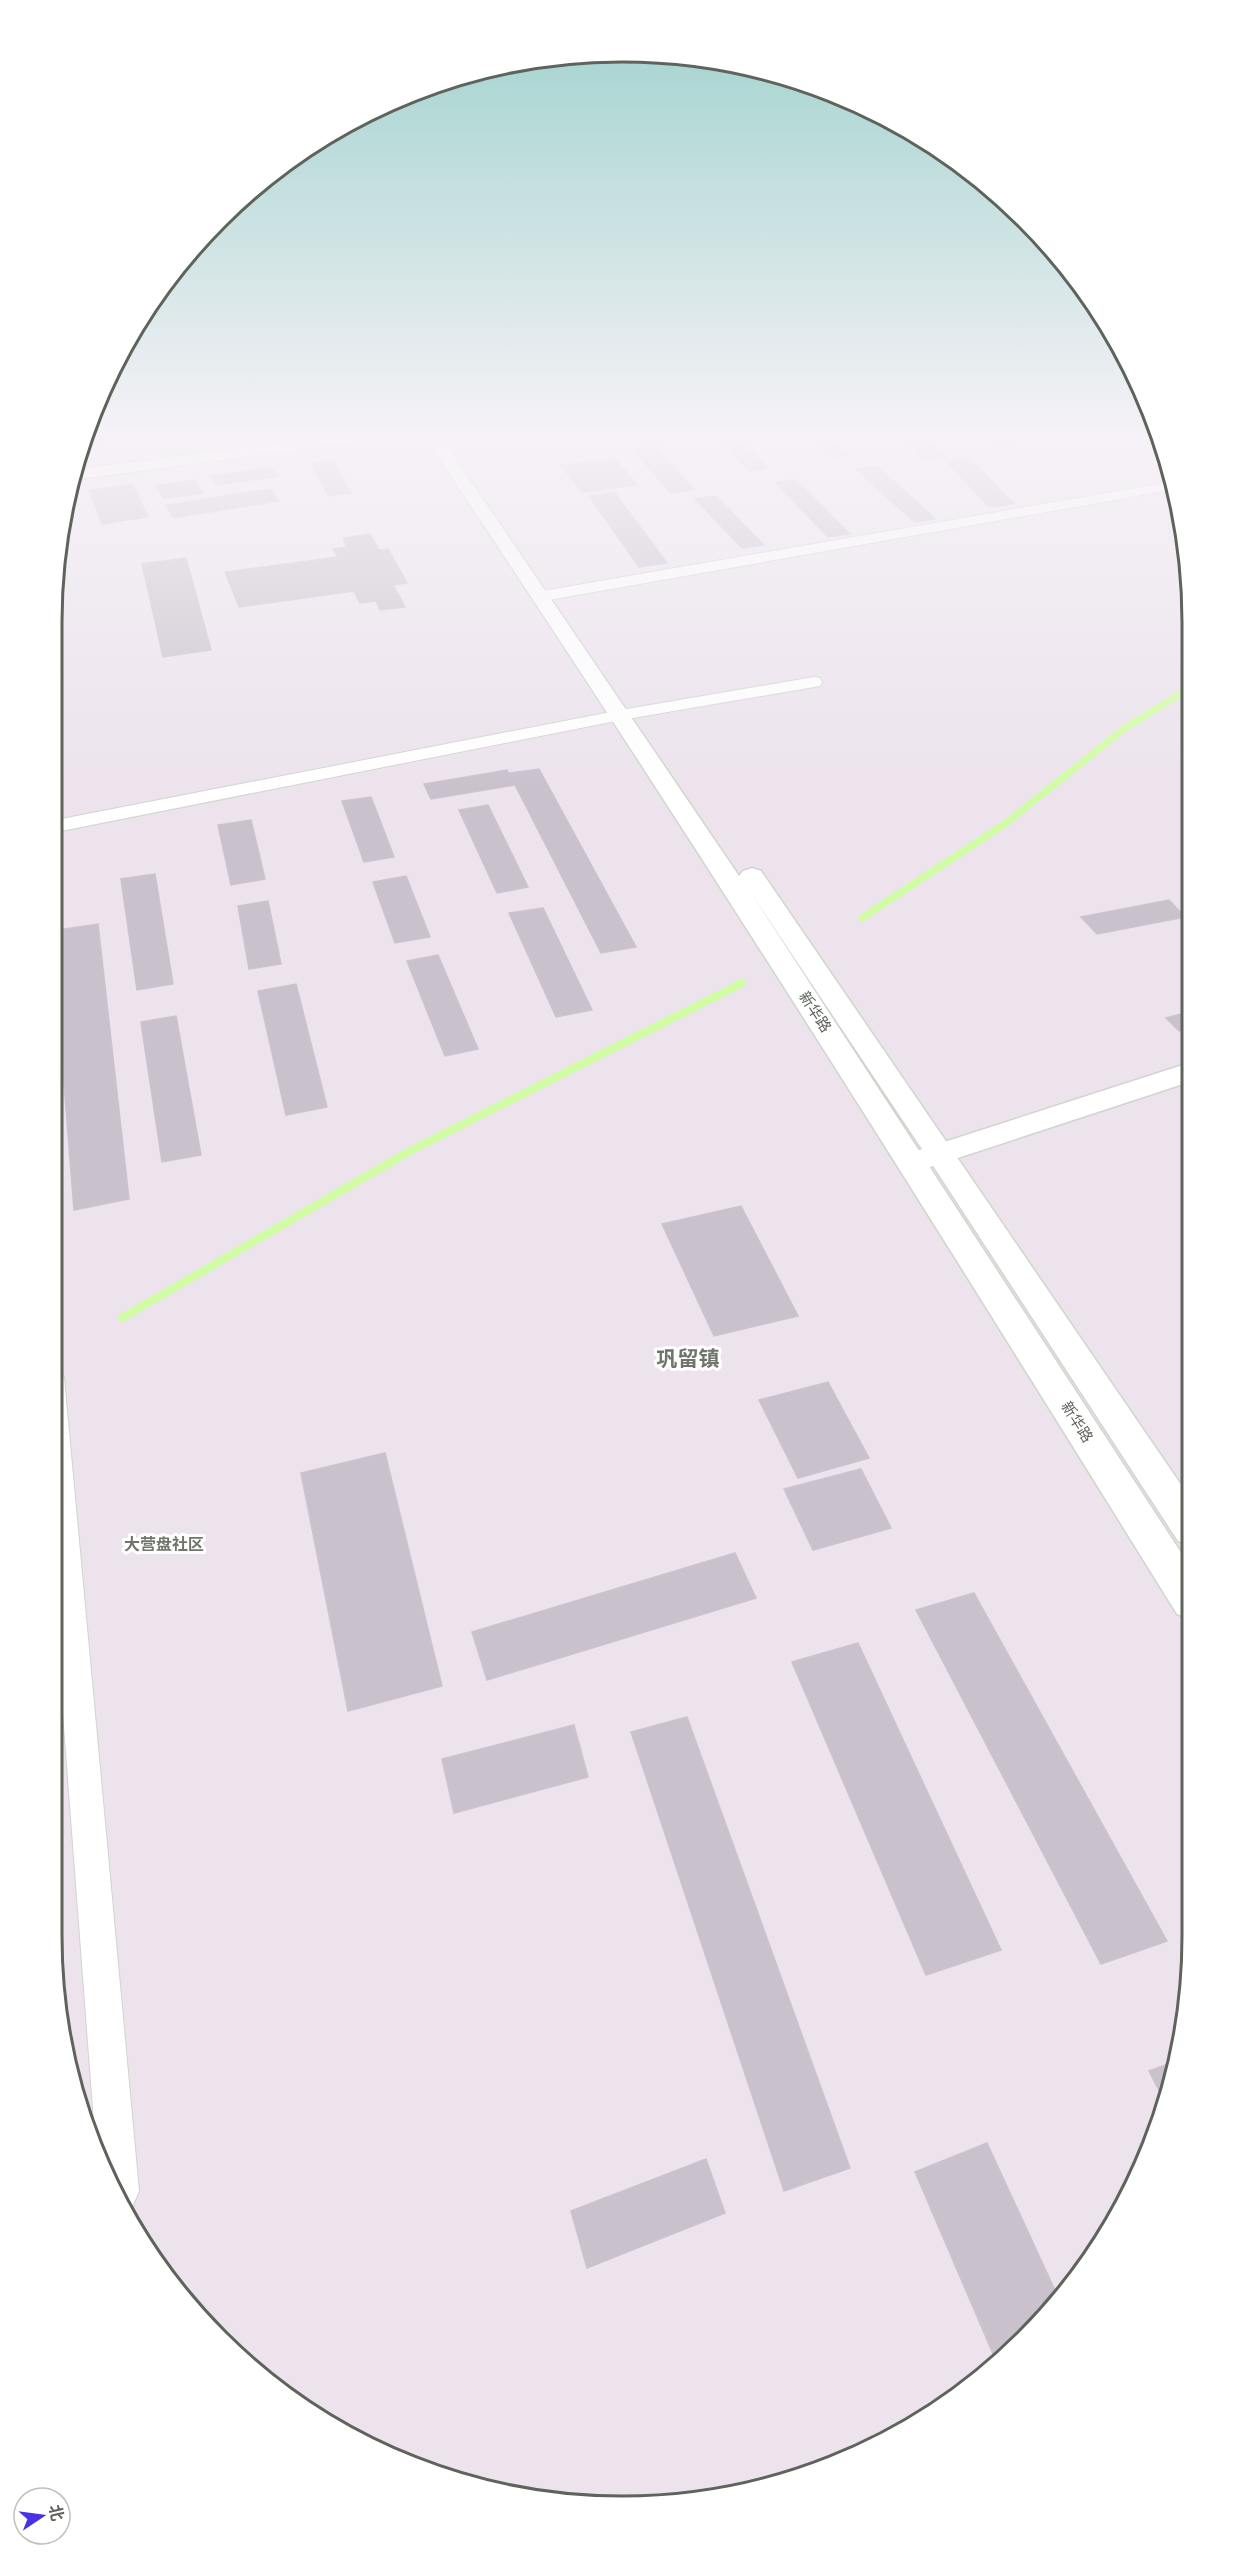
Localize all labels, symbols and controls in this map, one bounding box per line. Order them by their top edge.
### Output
street label: 新华路 [796,988,836,1035]
district label: 巩留镇 [657,1345,720,1370]
street label: 新华路 [1058,1398,1097,1445]
district label: 大营盘社区 [124,1534,204,1553]
north arrow [12,2486,72,2546]
text: 北 [46,2503,68,2522]

